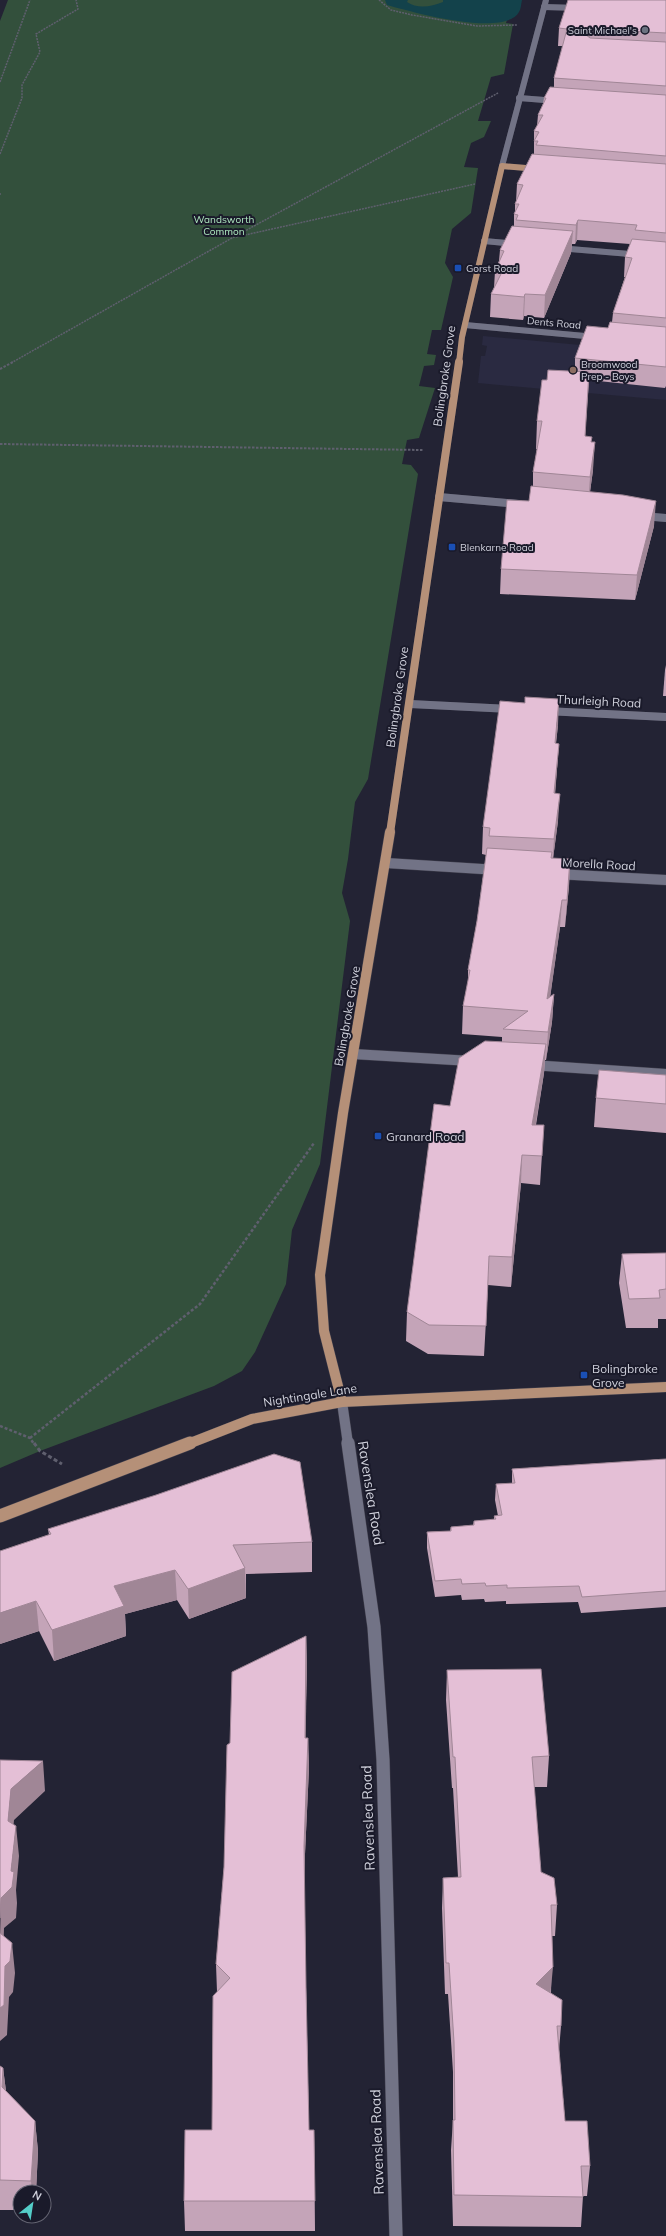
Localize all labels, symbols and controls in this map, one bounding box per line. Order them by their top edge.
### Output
place label: Saint Michael's [568,24,637,37]
marker: Saint Michael's [640,25,650,35]
park label: Wandsworth Common [194,213,255,238]
place label: Gorst Road [466,262,518,275]
marker: Gorst Road [453,263,463,273]
street label: Dents Road [526,314,582,332]
street label: Bolingbroke Grove [430,325,458,427]
place label: Broomwood Prep - Boys [581,358,638,383]
marker: Broomwood Prep - Boys [568,365,578,375]
place label: Blenkarne Road [460,541,534,554]
marker: Blenkarne Road [447,542,457,552]
street label: Bolingbroke Grove [383,646,411,748]
street label: Thurleigh Road [556,691,642,711]
street label: Morella Road [562,855,636,873]
street label: Bolingbroke Grove [331,965,363,1067]
place label: Granard Road [386,1129,465,1144]
marker: Granard Road [373,1131,383,1141]
place label: Bolingbroke Grove [592,1361,658,1390]
marker: Bolingbroke Grove [579,1370,589,1380]
street label: Nightingale Lane [262,1380,358,1410]
street label: Ravenslea Road [354,1440,388,1546]
street label: Ravenslea Road [357,1765,379,1871]
street label: Ravenslea Road [366,2089,388,2195]
north arrow [12,2184,52,2224]
text: N [30,2187,44,2203]

